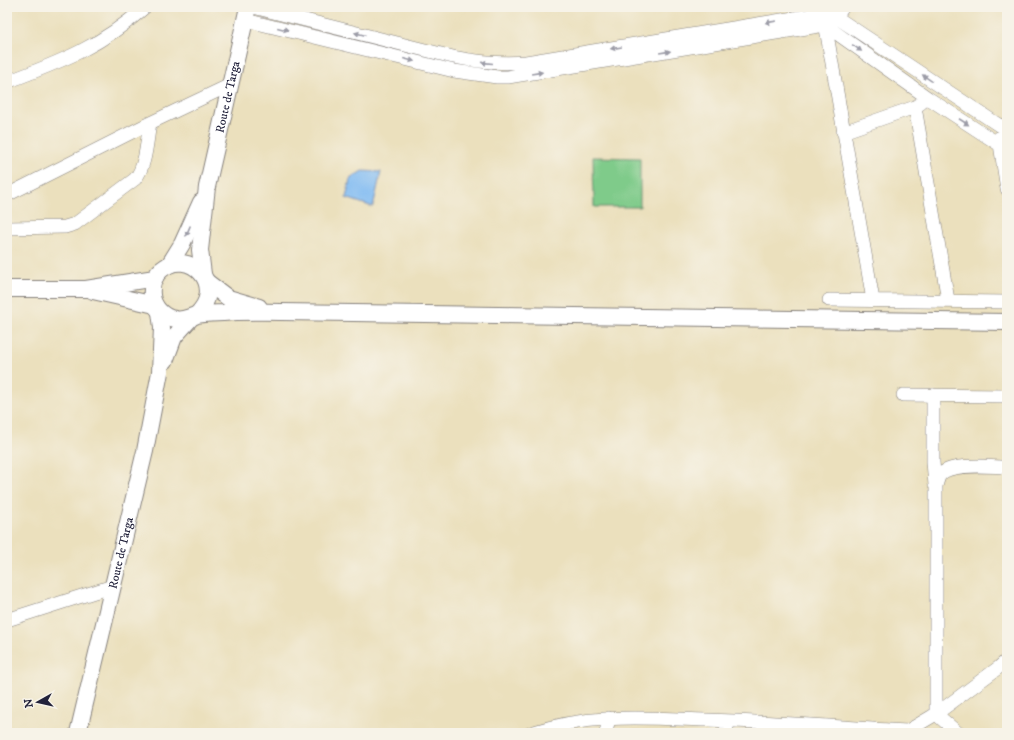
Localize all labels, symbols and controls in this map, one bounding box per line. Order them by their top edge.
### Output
one-way arrow [765,19,778,25]
one-way arrow [277,26,289,32]
one-way arrow [354,31,366,37]
one-way arrow [852,44,862,52]
one-way arrow [609,45,622,51]
one-way arrow [659,49,671,55]
one-way arrow [403,57,415,63]
street label: Route de Targa [212,59,243,134]
one-way arrow [481,59,493,66]
one-way arrow [531,70,543,76]
one-way arrow [921,74,932,82]
one-way arrow [958,118,970,125]
one-way arrow [185,225,191,236]
street label: Route de Targa [105,515,137,590]
north arrow [18,682,58,722]
text: N [22,698,37,709]

